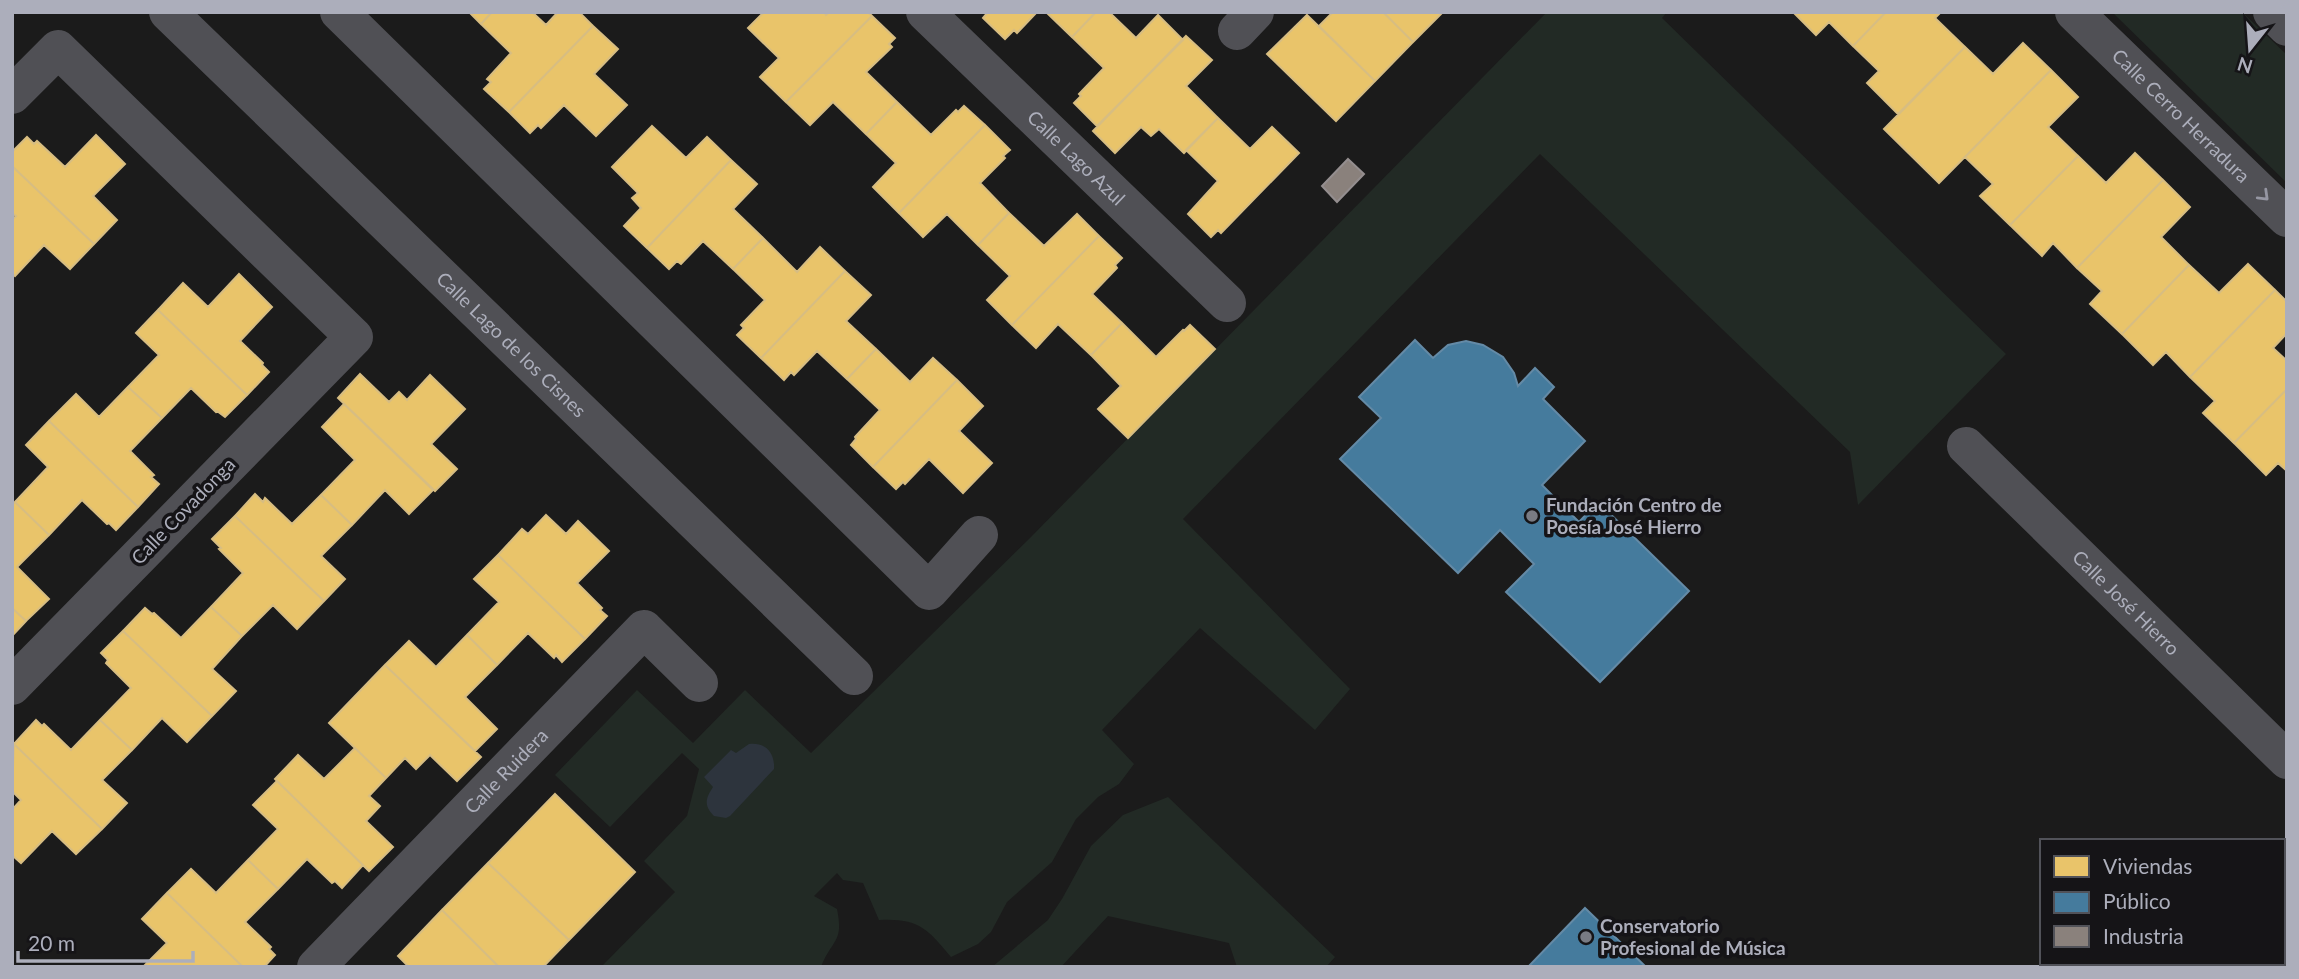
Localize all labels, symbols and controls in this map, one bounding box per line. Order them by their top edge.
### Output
north arrow [2215,14,2285,84]
street label: Calle Cerro Herradura [2108,43,2255,187]
text: N [2235,53,2255,79]
street label: Calle Lago Azul [1023,105,1130,210]
one-way arrow [2256,188,2269,201]
street label: Calle Lago de los Cisnes [432,267,591,422]
street label: Calle Covadonga [126,453,239,569]
place label: Fundación Centro de Poesía José Hierro [1546,493,1722,538]
marker: Fundación Centro de Poesía José Hierro [1524,508,1540,524]
street label: Calle José Hierro [2068,545,2185,660]
street label: Calle Ruidera [459,723,552,818]
legend [2040,839,2285,965]
text: Viviendas [2103,853,2192,878]
text: Público [2103,888,2171,913]
place label: Conservatorio Profesional de Música [1600,914,1786,959]
scale bar [18,920,192,964]
text: Industria [2103,923,2184,948]
marker: Conservatorio Profesional de Música [1578,929,1594,945]
text: 20 m [28,930,75,955]

